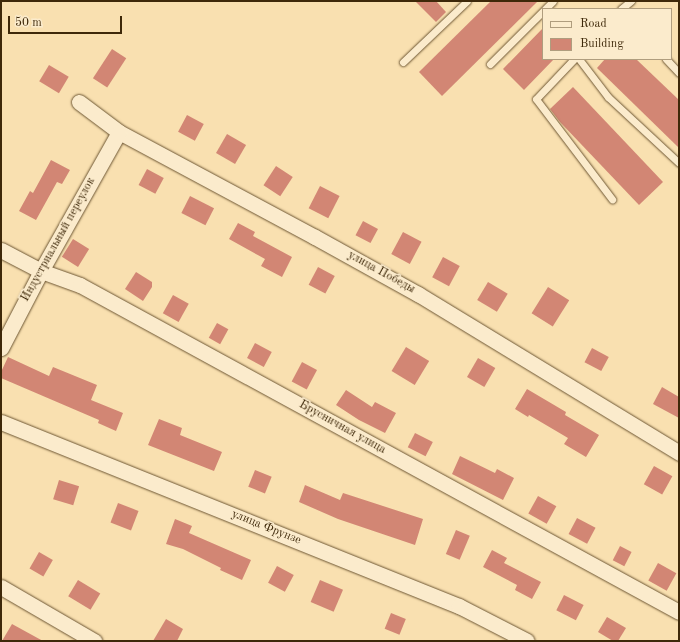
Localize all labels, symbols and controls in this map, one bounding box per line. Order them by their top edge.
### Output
scale bar [10,8,124,34]
legend [542,8,672,60]
text: 50 m [15,17,42,29]
text: Road [580,18,607,30]
text: Building [580,38,624,50]
street label: Индустриальный переулок [19,175,99,305]
street label: улица Победы [345,249,417,297]
street label: Брусничная улица [296,398,388,458]
street label: улица Фрунзе [229,508,303,548]

